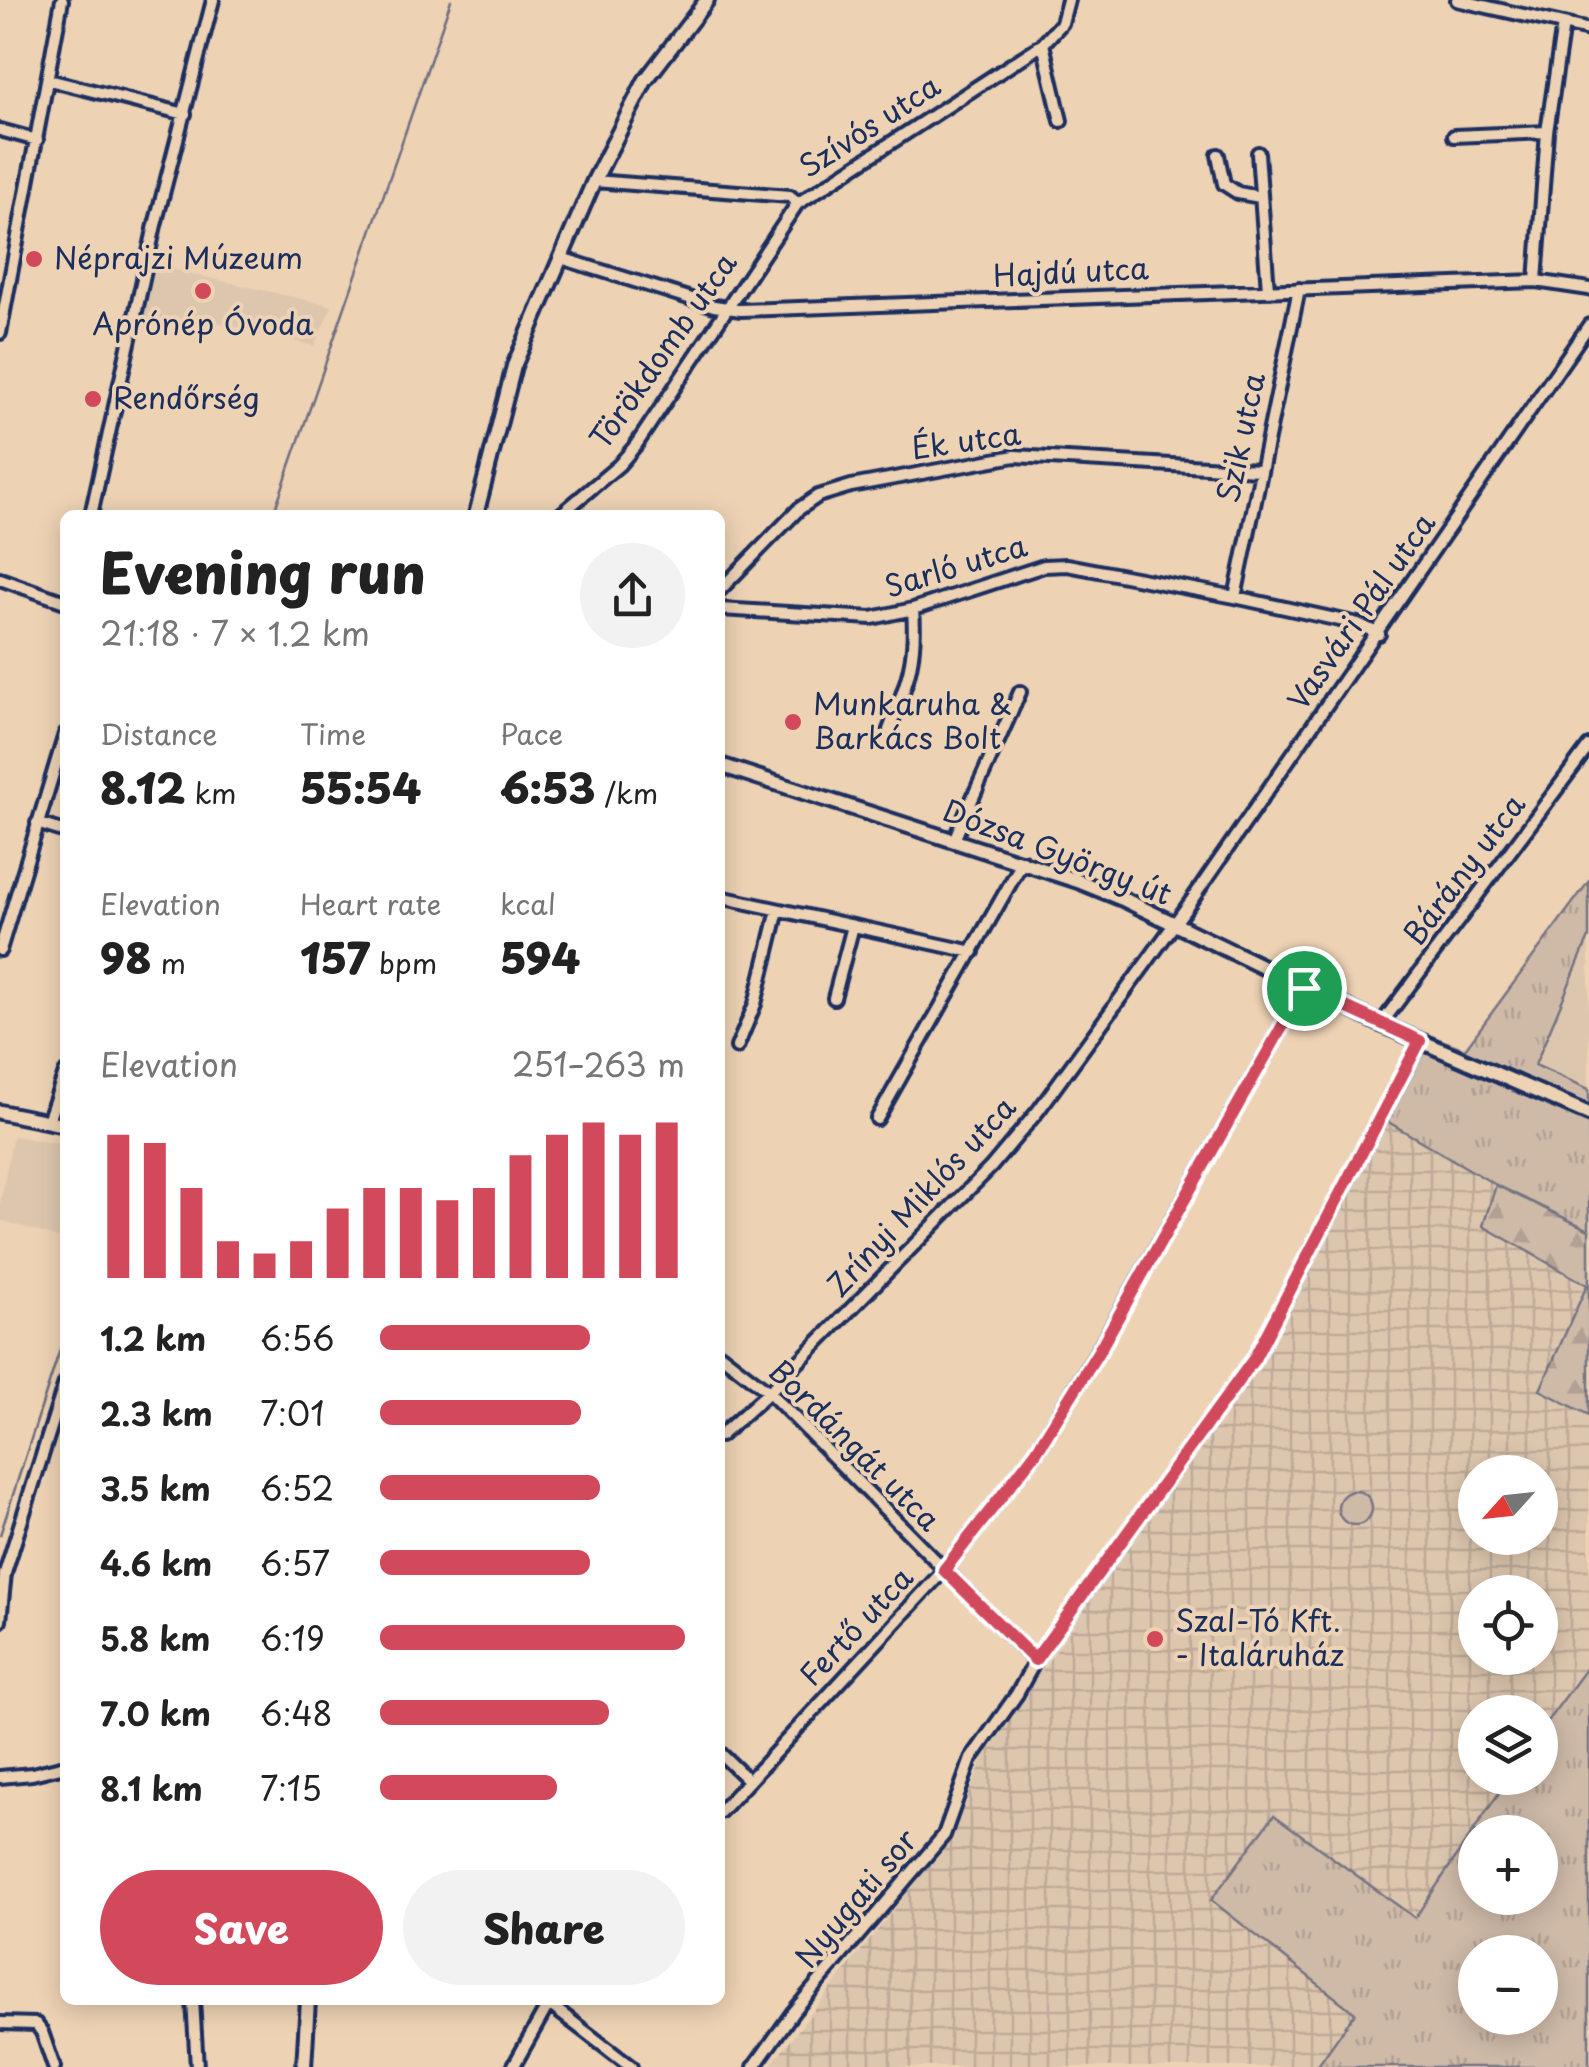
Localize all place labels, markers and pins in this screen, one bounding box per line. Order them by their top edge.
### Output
place label: Néprajzi Múzeum [54,234,303,279]
marker: Néprajzi Múzeum [23,248,45,270]
marker: Aprónép Óvoda [192,280,214,302]
place label: Aprónép Óvoda [92,300,314,345]
place label: Rendőrség [113,374,260,419]
marker: Rendőrség [82,388,104,410]
place label: Munkaruha & Barkács Bolt [813,680,1012,759]
marker: Munkaruha & Barkács Bolt [782,711,804,733]
pin [1262,946,1347,1031]
place label: Szal-Tó Kft. - Italáruház [1175,1597,1345,1676]
marker: Szal-Tó Kft. - Italáruház [1144,1628,1166,1650]

